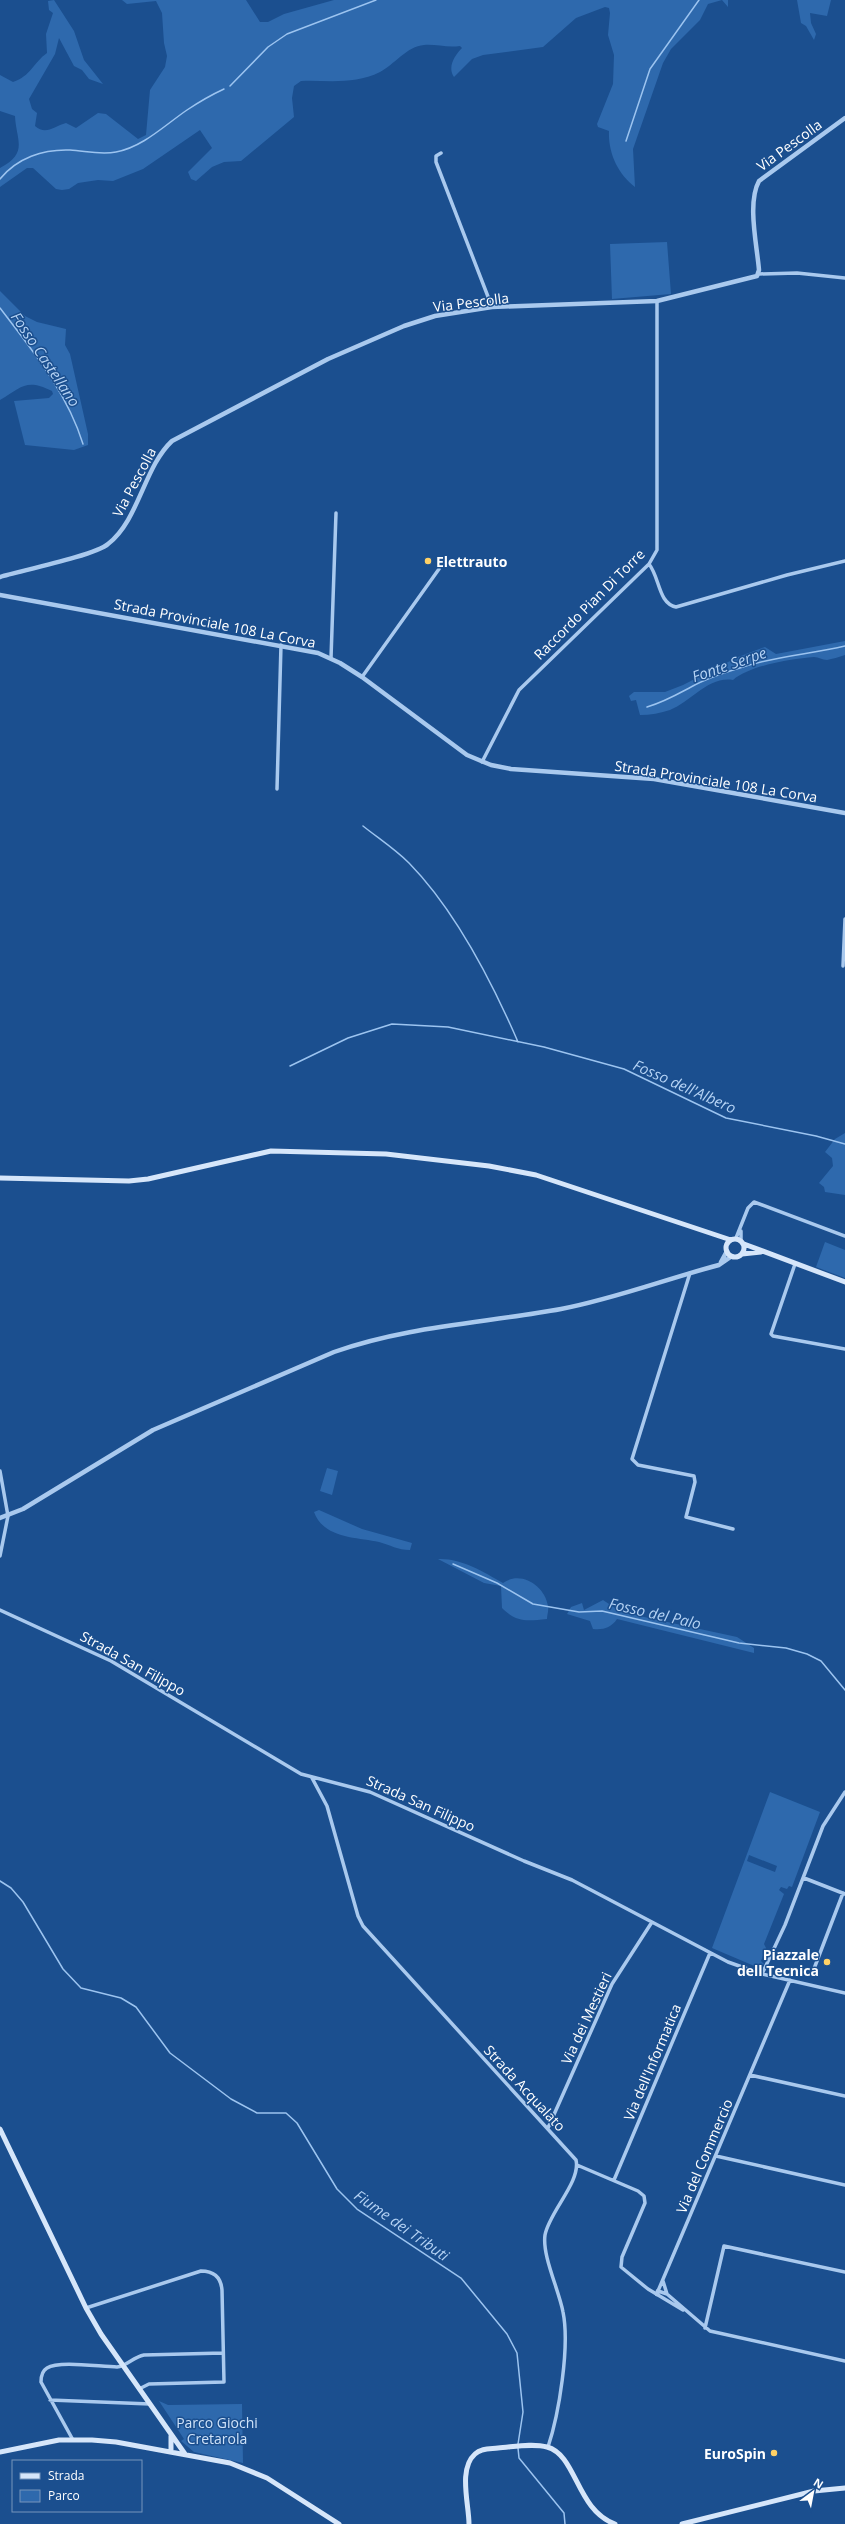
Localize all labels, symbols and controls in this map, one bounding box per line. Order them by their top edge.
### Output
street label: Via Pescolla [753,115,825,175]
street label: Via Pescolla [432,288,510,316]
water label: Fosso Castellano [7,308,85,410]
street label: Via Pescolla [108,444,160,520]
street label: Raccordo Pian Di Torre [529,544,649,664]
place label: Elettrauto [436,552,508,571]
marker: Elettrauto [423,556,433,566]
street label: Strada Provinciale 108 La Corva [113,594,317,652]
water label: Fonte Serpe [689,642,769,686]
street label: Strada Provinciale 108 La Corva [613,756,819,806]
water label: Fosso dell'Albero [630,1054,740,1118]
water label: Fosso del Palo [607,1593,703,1633]
street label: Strada San Filippo [77,1626,189,1700]
street label: Strada San Filippo [364,1770,478,1836]
place label: Piazzale dell Tecnica [737,1945,819,1980]
marker: Piazzale dell Tecnica [822,1957,832,1967]
street label: Via dei Mestieri [556,1969,616,2067]
street label: Via dell'Informatica [619,2001,685,2123]
street label: Strada Acqualato [480,2041,570,2135]
street label: Via del Commercio [671,2096,737,2216]
water label: Fiume dei Tributi [351,2185,453,2265]
park label: Parco Giochi Cretarola [176,2413,258,2448]
place label: EuroSpin [704,2444,766,2463]
marker: EuroSpin [769,2448,779,2458]
legend [12,2460,142,2512]
text: Strada [48,2467,84,2484]
north arrow [793,2472,833,2512]
text: N [811,2474,826,2492]
text: Parco [48,2487,80,2504]

